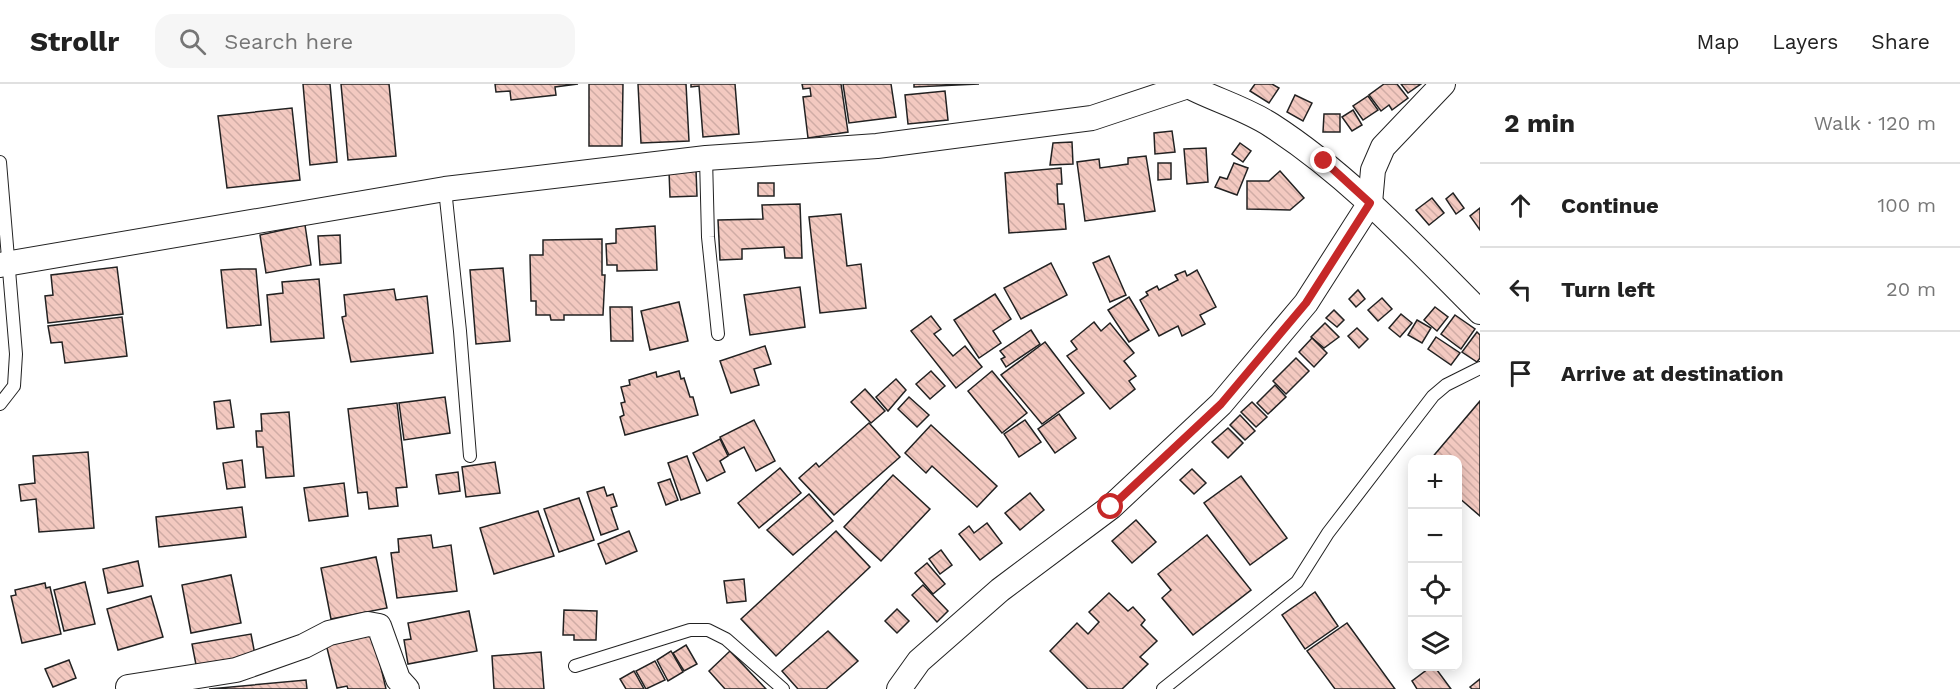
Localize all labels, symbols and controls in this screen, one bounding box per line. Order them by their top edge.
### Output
search box [155,14,575,68]
text: Strollr [30,25,119,58]
icon: search [176,25,209,58]
text: Search here [224,29,353,54]
text: Map [1696,29,1739,54]
text: Layers [1772,29,1838,54]
text: Share [1871,29,1930,54]
text: 2 min [1504,108,1575,138]
text: Walk · 120 m [1814,111,1936,135]
route end [1310,147,1336,173]
icon: ahead [1504,189,1537,222]
text: Continue [1561,193,1659,218]
text: 100 m [1877,193,1936,217]
icon: left [1504,273,1537,306]
text: Turn left [1561,277,1655,302]
text: 20 m [1886,277,1936,301]
icon: arrive [1504,357,1537,390]
text: Arrive at destination [1561,361,1784,386]
map controls [1408,455,1462,671]
button: + [1408,455,1462,509]
route start [1097,493,1123,519]
button: − [1408,509,1462,563]
button: locate [1408,563,1462,617]
button: layers [1408,617,1462,671]

